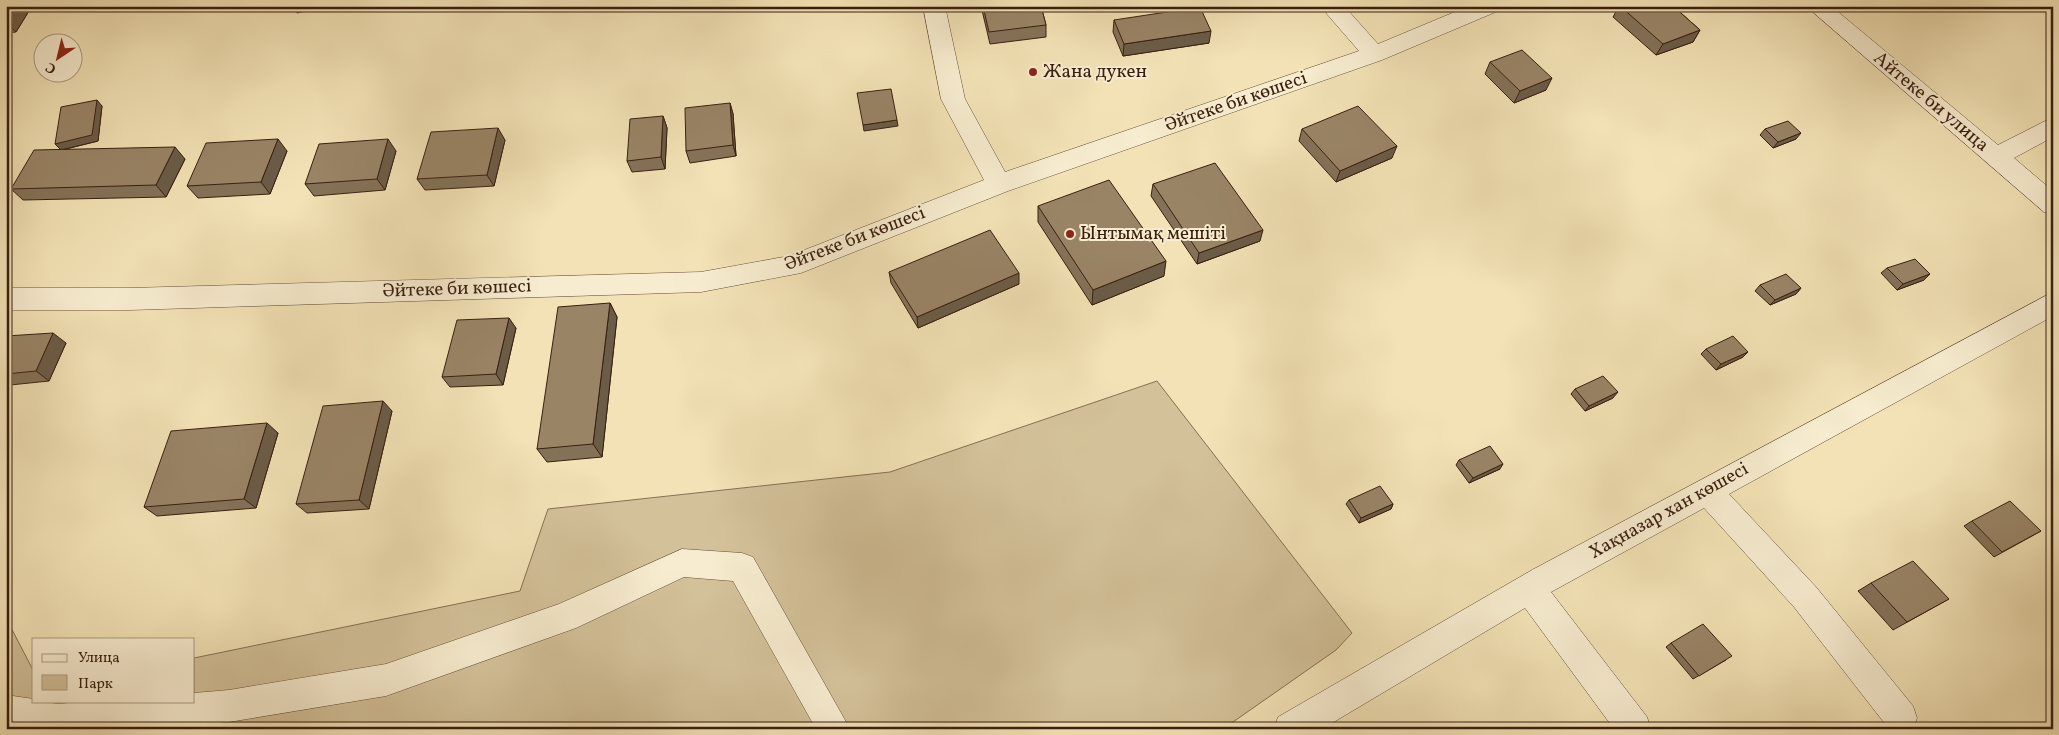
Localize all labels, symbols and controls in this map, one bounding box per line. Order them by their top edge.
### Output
north arrow [32,32,82,82]
street label: Айтеке би улица [1868,46,1994,158]
text: С [42,57,61,78]
place label: Жана дукен [1043,59,1147,85]
street label: Әйтеке би көшесі [1161,65,1311,139]
marker: Жана дукен [1027,66,1039,78]
street label: Әйтеке би көшесі [781,200,929,278]
place label: Ынтымақ мешіті [1080,221,1226,247]
marker: Ынтымақ мешіті [1064,228,1076,240]
street label: Әйтеке би көшесі [382,273,532,305]
street label: Хақназар хан көшесі [1585,456,1754,566]
legend [32,638,195,702]
text: Улица [78,648,120,669]
text: Парк [78,674,113,695]

